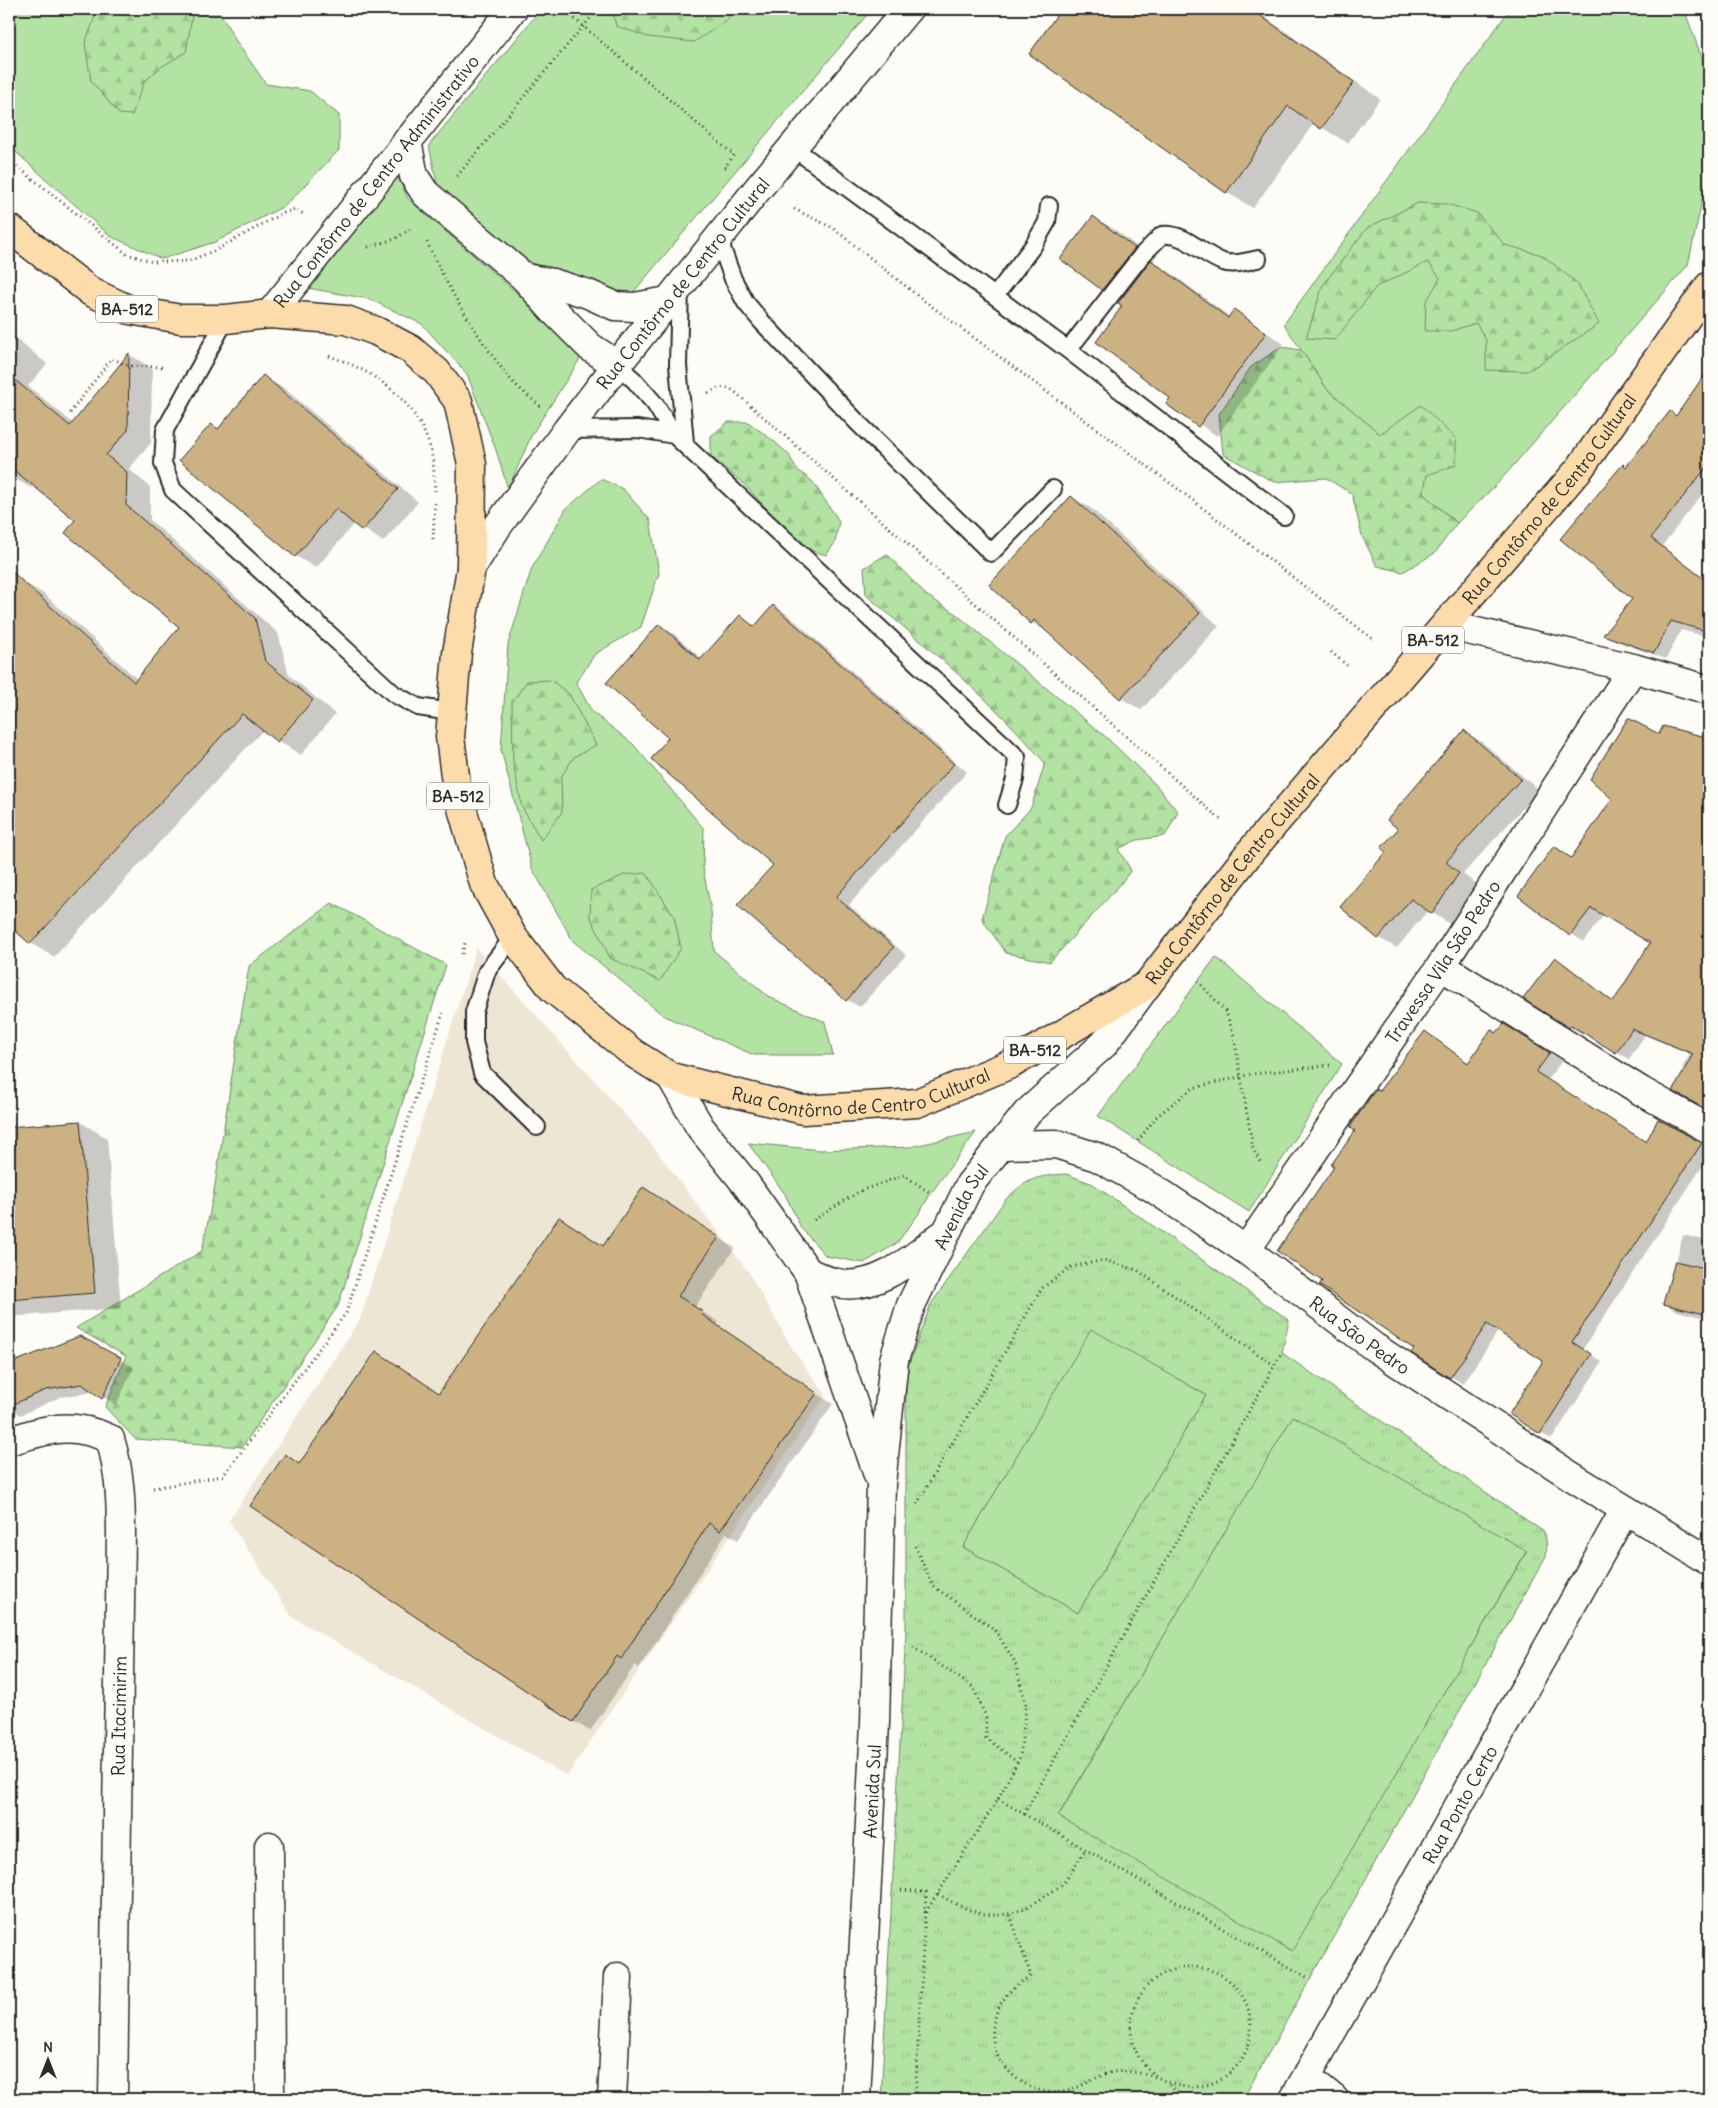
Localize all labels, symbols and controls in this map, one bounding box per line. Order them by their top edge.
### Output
street label: Rua Contôrno de Centro Administrativo [268,50,484,312]
street label: Rua Contôrno de Centro Cultural [591,173,774,394]
road number: BA-512 [96,296,158,322]
street label: Rua Contôrno de Centro Cultural [1457,389,1641,609]
road number: BA-512 [1402,626,1464,654]
street label: Rua Contôrno de Centro Cultural [1140,769,1324,989]
road number: BA-512 [427,782,489,809]
street label: Travessa Vila São Pedro [1380,876,1505,1048]
road number: BA-512 [1004,1036,1066,1064]
street label: Rua Contôrno de Centro Cultural [729,1063,993,1122]
street label: Avenida Sul [928,1159,993,1253]
street label: Rua São Pedro [1305,1291,1415,1379]
street label: Rua Itacimirim [106,1656,132,1776]
street label: Rua Ponto Certo [1417,1741,1502,1868]
street label: Avenida Sul [858,1744,885,1839]
north arrow [22,2036,72,2086]
text: N [43,2038,53,2056]

